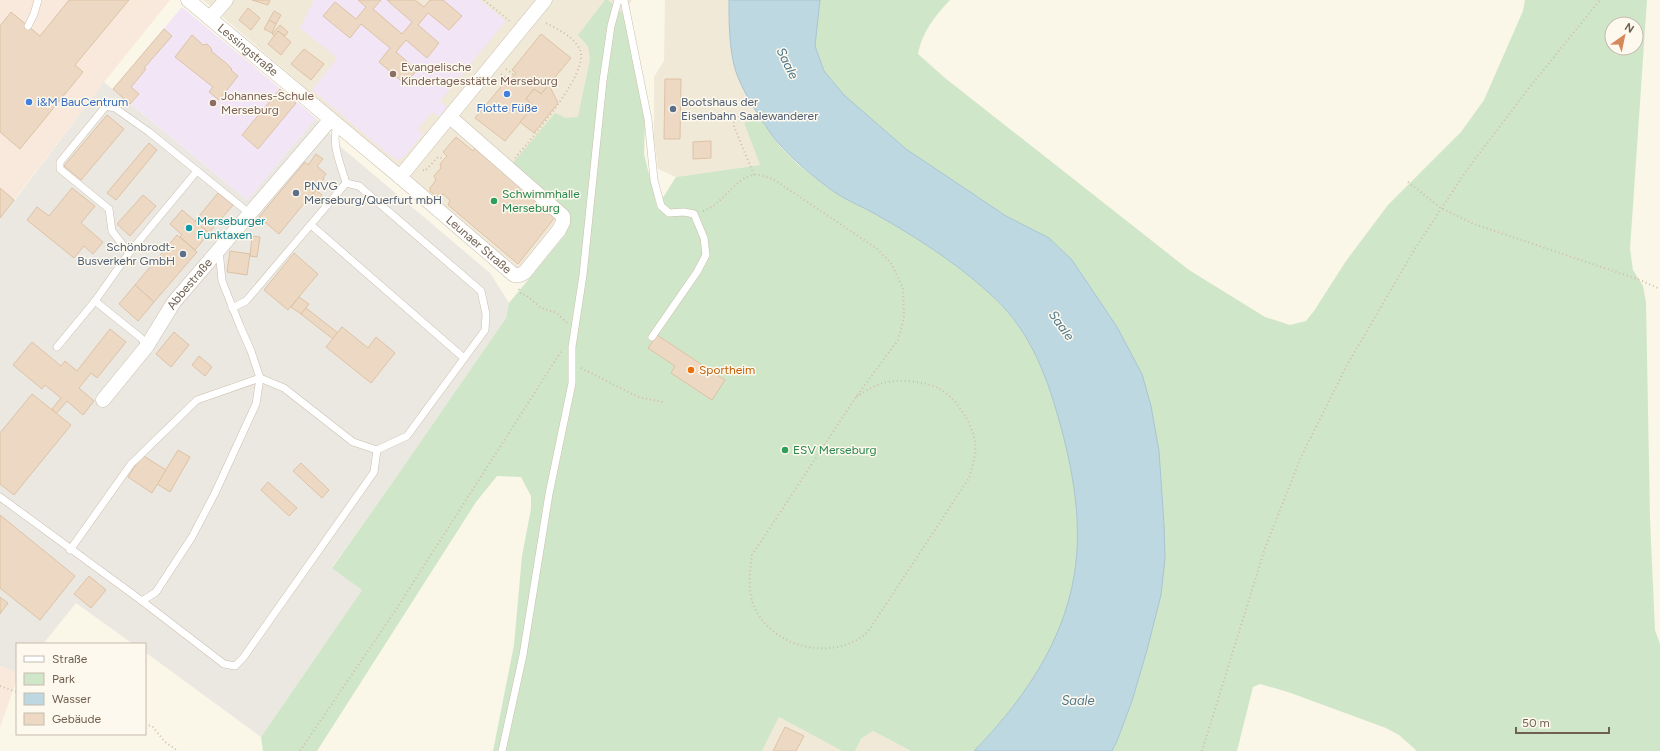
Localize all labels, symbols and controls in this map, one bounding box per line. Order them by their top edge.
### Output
north arrow [1604,16,1644,56]
text: N [1622,20,1636,36]
street label: Lessingstraße [215,21,281,79]
water label: Saale [774,45,802,81]
place label: Evangelische Kindertagesstätte Merseburg [401,60,558,88]
marker: Evangelische Kindertagesstätte Merseburg [388,69,398,79]
place label: Johannes-Schule Merseburg [221,89,314,117]
marker: Flotte Füße [502,89,512,99]
place label: i&M BauCentrum [37,95,128,109]
place label: Bootshaus der Eisenbahn Saalewanderer [681,95,818,123]
marker: i&M BauCentrum [24,97,34,107]
marker: Johannes-Schule Merseburg [208,98,218,108]
place label: Flotte Füße [476,101,538,115]
marker: Bootshaus der Eisenbahn Saalewanderer [668,104,678,114]
place label: PNVG Merseburg/Querfurt mbH [304,179,442,207]
place label: Schwimmhalle Merseburg [502,187,580,215]
marker: PNVG Merseburg/Querfurt mbH [291,188,301,198]
marker: Schwimmhalle Merseburg [489,196,499,206]
street label: Leunaer Straße [443,213,514,277]
place label: Merseburger Funktaxen [197,214,265,242]
marker: Merseburger Funktaxen [184,223,194,233]
place label: Schönbrodt- Busverkehr GmbH [77,240,175,268]
marker: Schönbrodt- Busverkehr GmbH [178,249,188,259]
street label: Abbestraße [164,255,215,312]
water label: Saale [1046,307,1077,343]
place label: Sportheim [699,363,755,377]
marker: Sportheim [686,365,696,375]
place label: ESV Merseburg [793,443,877,457]
marker: ESV Merseburg [780,445,790,455]
legend [16,643,146,735]
text: Straße [52,652,88,666]
text: Park [52,672,75,686]
text: Wasser [52,692,91,706]
water label: Saale [1061,693,1095,708]
scale bar [1516,709,1609,735]
text: Gebäude [52,712,102,726]
text: 50 m [1522,716,1550,730]

